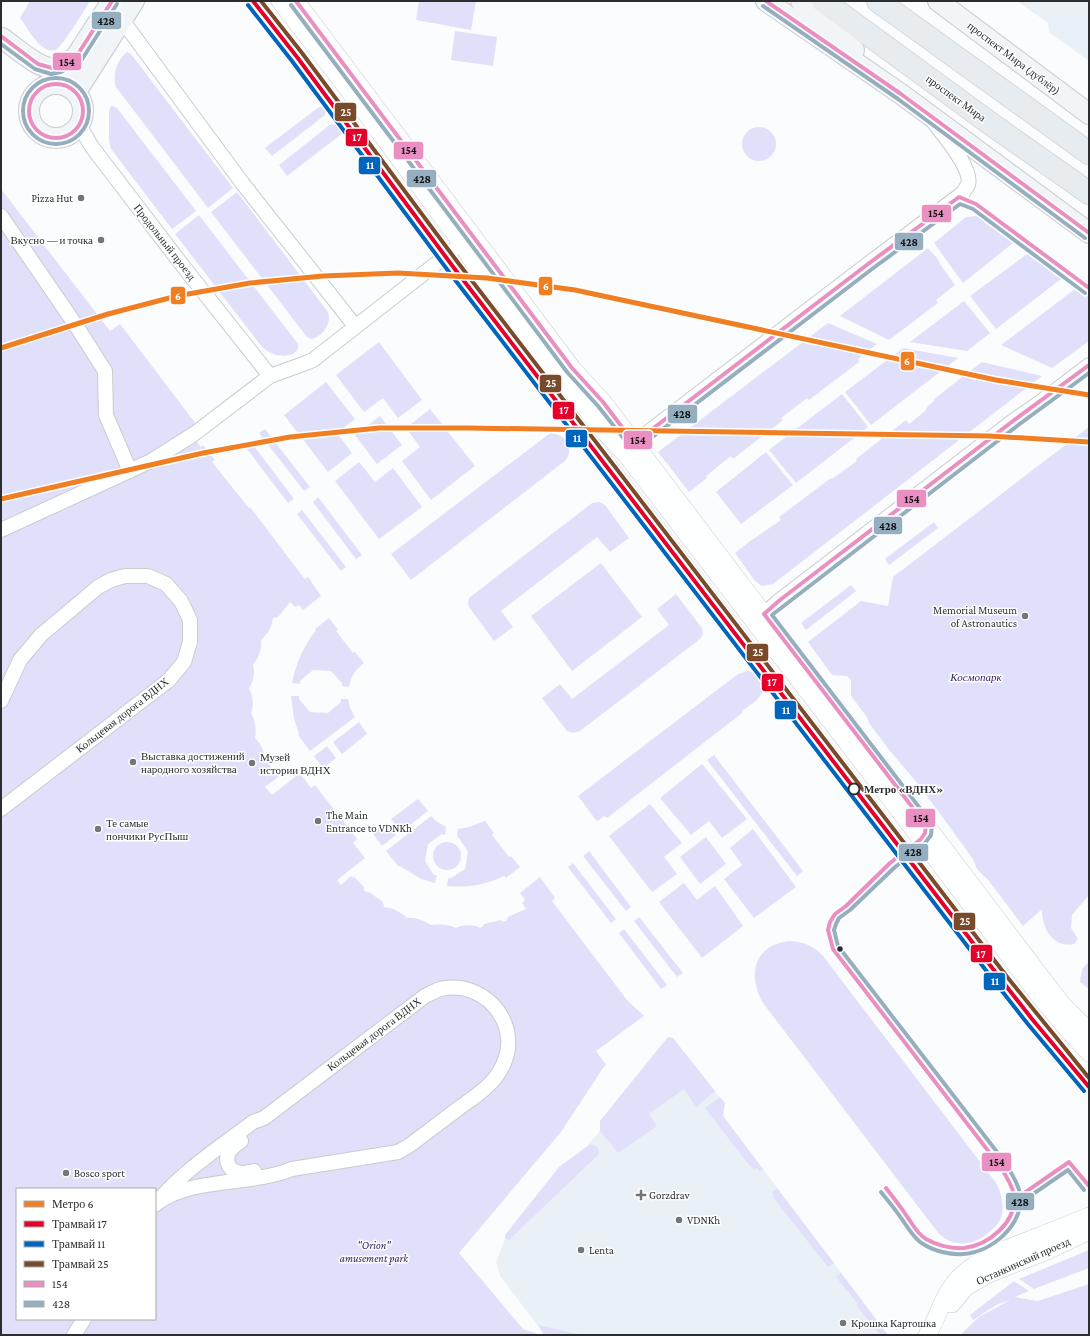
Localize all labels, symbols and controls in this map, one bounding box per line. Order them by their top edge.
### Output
line badge: 428 [91,11,122,30]
text: 428 [97,15,115,27]
street label: проспект Мира (дублёр) [965,19,1063,98]
line badge: 154 [52,52,82,71]
text: 154 [59,56,75,68]
street label: проспект Мира [924,72,988,124]
line badge: 25 [334,102,357,122]
text: 25 [341,106,352,118]
line badge: 17 [345,128,368,147]
text: 17 [352,131,362,143]
line badge: 154 [393,141,424,160]
text: 154 [401,144,417,156]
line badge: 11 [358,156,381,175]
text: 11 [366,159,374,171]
line badge: 428 [406,169,437,188]
text: 428 [413,173,431,185]
place label: Pizza Hut [31,192,73,204]
marker: Pizza Hut [76,193,86,203]
street label: Продольный проезд [132,202,199,283]
line badge: 154 [921,204,952,223]
text: 154 [928,207,944,219]
line badge: 428 [894,232,924,251]
place label: Вкусно — и точка [10,234,93,246]
marker: Вкусно — и точка [96,235,106,245]
text: 428 [900,236,918,248]
line badge: 6 [538,276,553,296]
text: 6 [543,280,549,292]
line badge: 6 [170,286,186,305]
text: 6 [175,290,181,302]
line badge: 6 [900,351,915,371]
text: 6 [904,355,910,367]
line badge: 25 [539,374,562,393]
text: 25 [546,377,557,389]
line badge: 17 [552,401,575,420]
text: 17 [559,404,569,416]
line badge: 428 [667,404,698,424]
text: 428 [673,408,691,420]
line badge: 11 [565,429,588,448]
line badge: 154 [623,430,653,450]
text: 11 [573,432,581,444]
text: 154 [630,434,646,446]
line badge: 154 [896,489,927,508]
text: 154 [904,493,920,505]
line badge: 428 [873,516,903,535]
text: 428 [879,520,897,532]
place label: Memorial Museum of Astronautics [933,604,1017,629]
marker: Memorial Museum of Astronautics [1020,611,1030,621]
line badge: 25 [746,643,769,662]
text: 25 [753,646,764,658]
park label: Космопарк [949,671,1003,683]
line badge: 17 [761,673,784,692]
street label: Кольцевая дорога ВДНХ [73,675,171,755]
text: 17 [767,676,777,688]
line badge: 11 [774,700,797,720]
text: 11 [782,704,790,716]
place label: Выставка достижений народного хозяйства [141,750,245,775]
place label: Музей истории ВДНХ [260,751,331,776]
marker: Выставка достижений народного хозяйства [128,757,138,767]
marker: Музей истории ВДНХ [247,758,257,768]
marker: Метро «ВДНХ» [847,782,861,796]
place label: Метро «ВДНХ» [864,783,943,795]
line badge: 154 [905,808,936,828]
place label: The Main Entrance to VDNKh [326,809,412,834]
text: 154 [913,812,929,824]
marker: The Main Entrance to VDNKh [313,816,323,826]
place label: Те самые пончики РусПыш [106,817,189,842]
marker: Те самые пончики РусПыш [93,824,103,834]
line badge: 428 [898,843,929,862]
text: 428 [904,846,922,858]
line badge: 25 [953,912,976,931]
text: 25 [960,915,971,927]
unlabelled marker [835,944,845,954]
line badge: 17 [970,944,993,963]
text: 17 [976,948,986,960]
line badge: 11 [983,972,1006,991]
text: 11 [991,975,999,987]
street label: Кольцевая дорога ВДНХ [325,995,423,1073]
line badge: 154 [981,1152,1012,1172]
text: 154 [989,1156,1005,1168]
place label: Bosco sport [74,1167,125,1180]
marker: Bosco sport [61,1168,71,1178]
legend [16,1188,156,1320]
place label: Gorzdrav [649,1189,690,1201]
marker: Gorzdrav [636,1190,646,1200]
line badge: 428 [1005,1192,1035,1211]
text: 428 [1011,1196,1029,1208]
text: Метро 6 [52,1197,94,1211]
place label: VDNKh [687,1214,720,1226]
marker: VDNKh [674,1215,684,1225]
text: Трамвай 17 [52,1217,107,1231]
street label: Останкинский проезд [974,1235,1072,1287]
text: Трамвай 11 [52,1237,105,1251]
park label: "Orion" amusement park [340,1239,409,1265]
place label: Lenta [589,1244,614,1256]
marker: Lenta [576,1245,586,1255]
text: Трамвай 25 [52,1257,109,1271]
text: 154 [52,1277,68,1291]
text: 428 [52,1297,70,1311]
place label: Крошка Картошка [851,1317,936,1329]
marker: Крошка Картошка [838,1318,848,1328]

